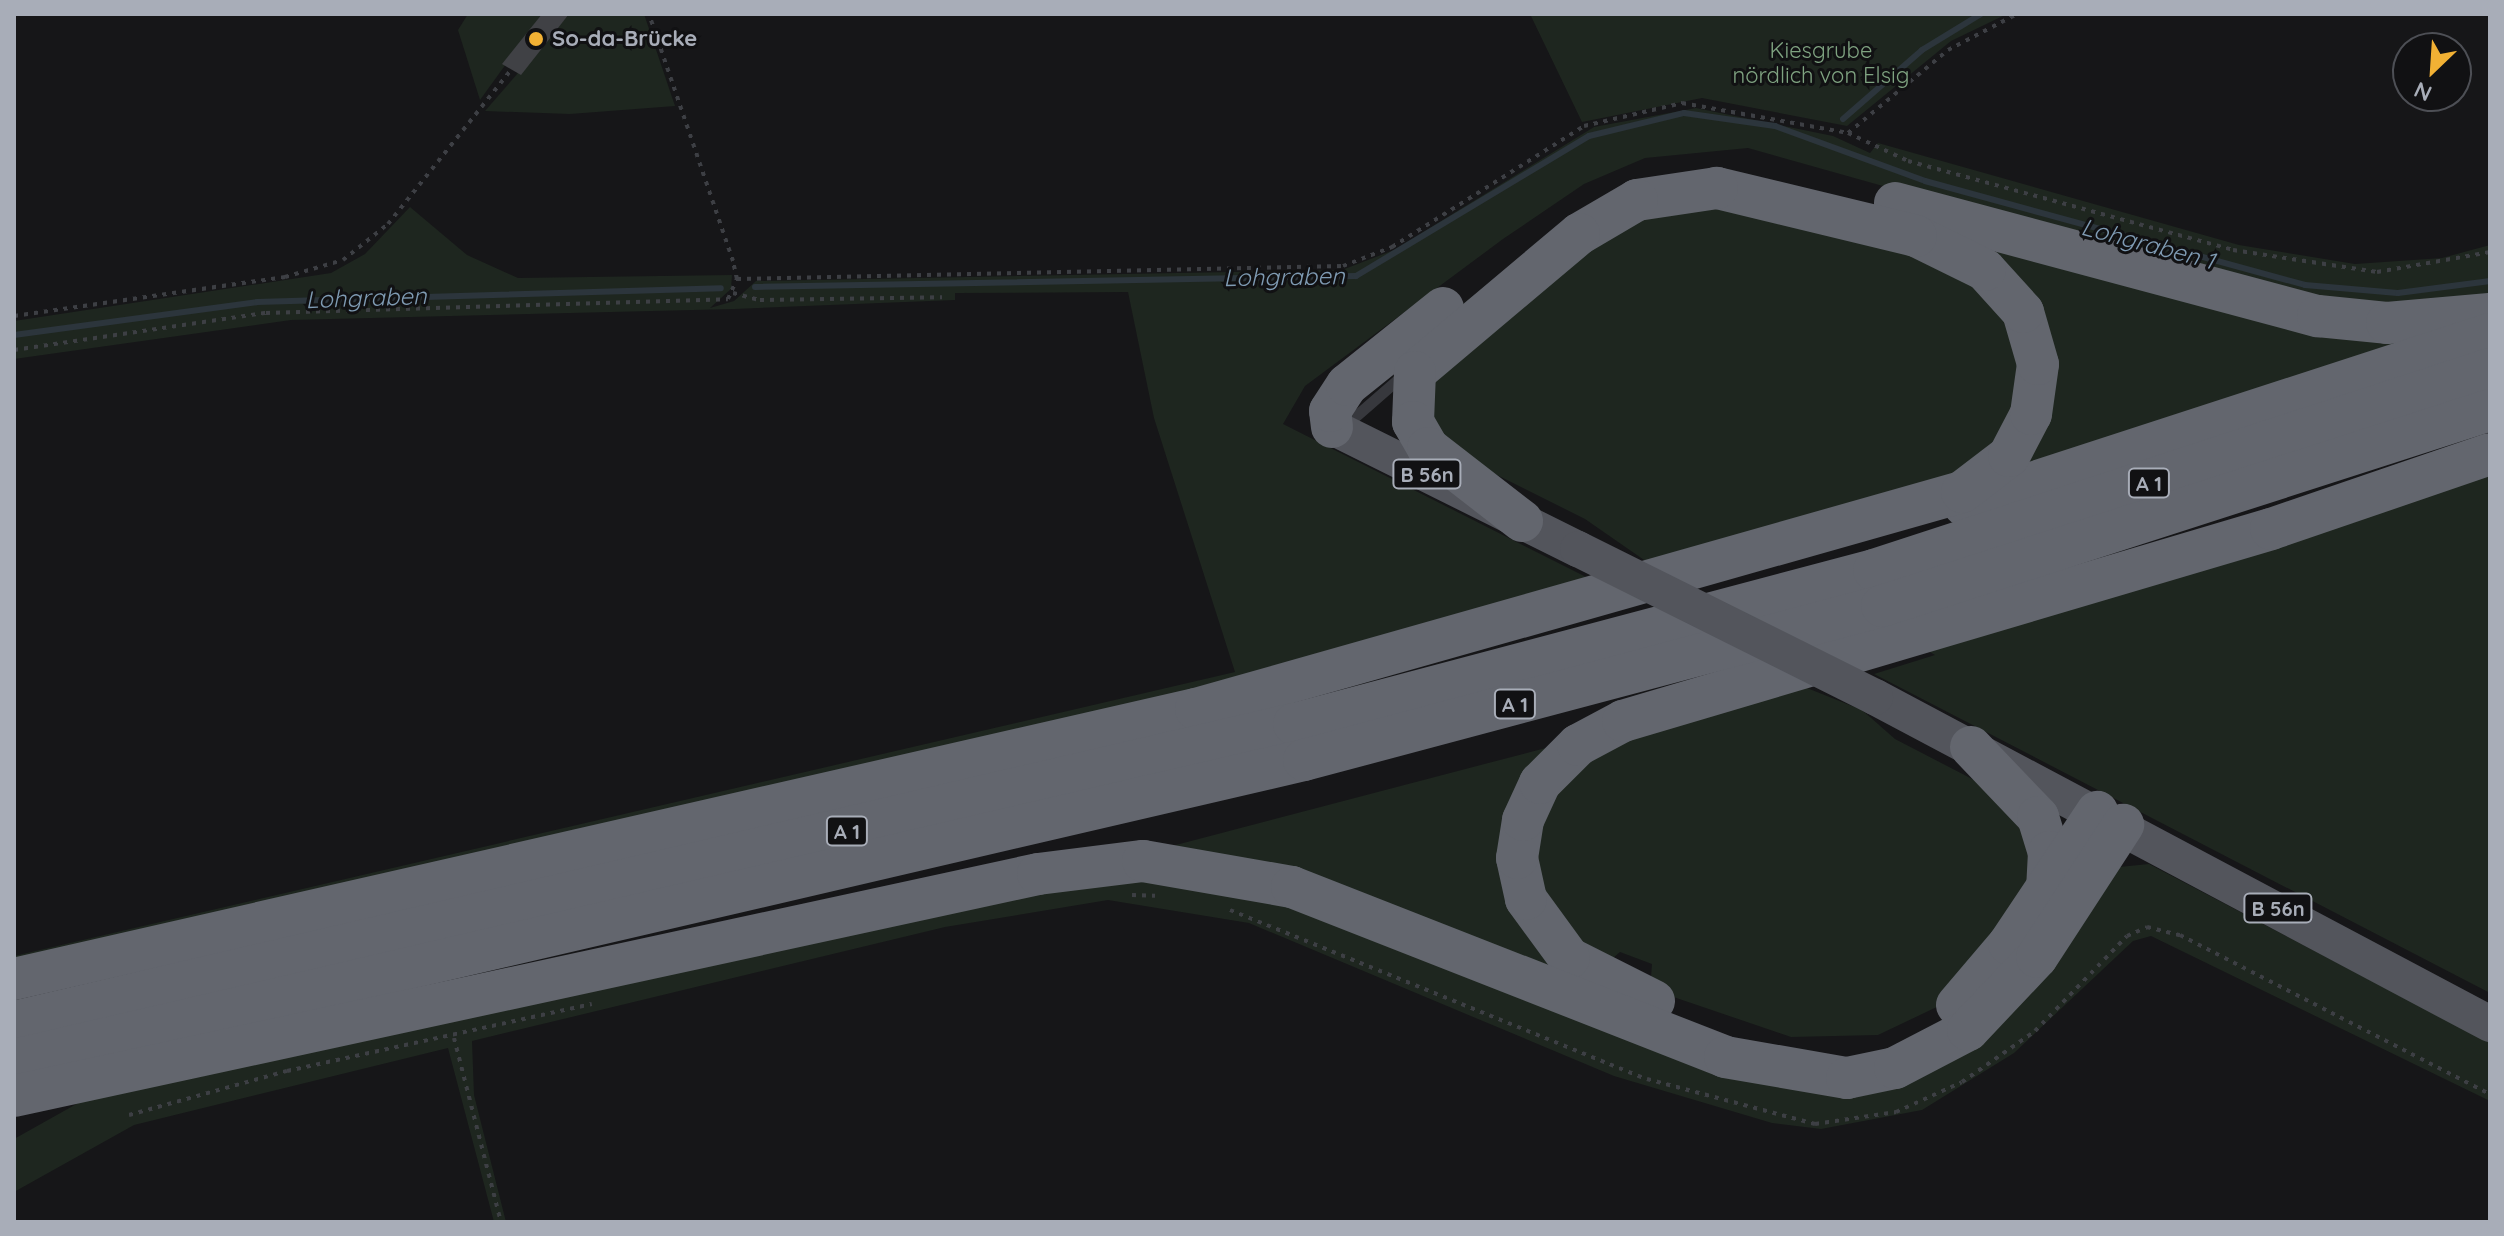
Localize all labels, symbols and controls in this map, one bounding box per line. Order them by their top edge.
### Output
place label: So-da-Brücke [552,26,697,52]
marker: So-da-Brücke [527,30,545,48]
north arrow [2392,32,2472,112]
park label: Kiesgrube nördlich von Elsig [1733,37,1909,88]
text: N [2409,76,2436,108]
water label: Lohgraben 1 [2078,212,2218,276]
water label: Lohgraben [1223,262,1345,292]
water label: Lohgraben [305,281,427,315]
road number: B 56n [1391,458,1463,490]
road number: A 1 [2127,467,2171,499]
road number: A 1 [1493,688,1537,720]
road number: A 1 [825,815,869,847]
road number: B 56n [2242,892,2314,924]

